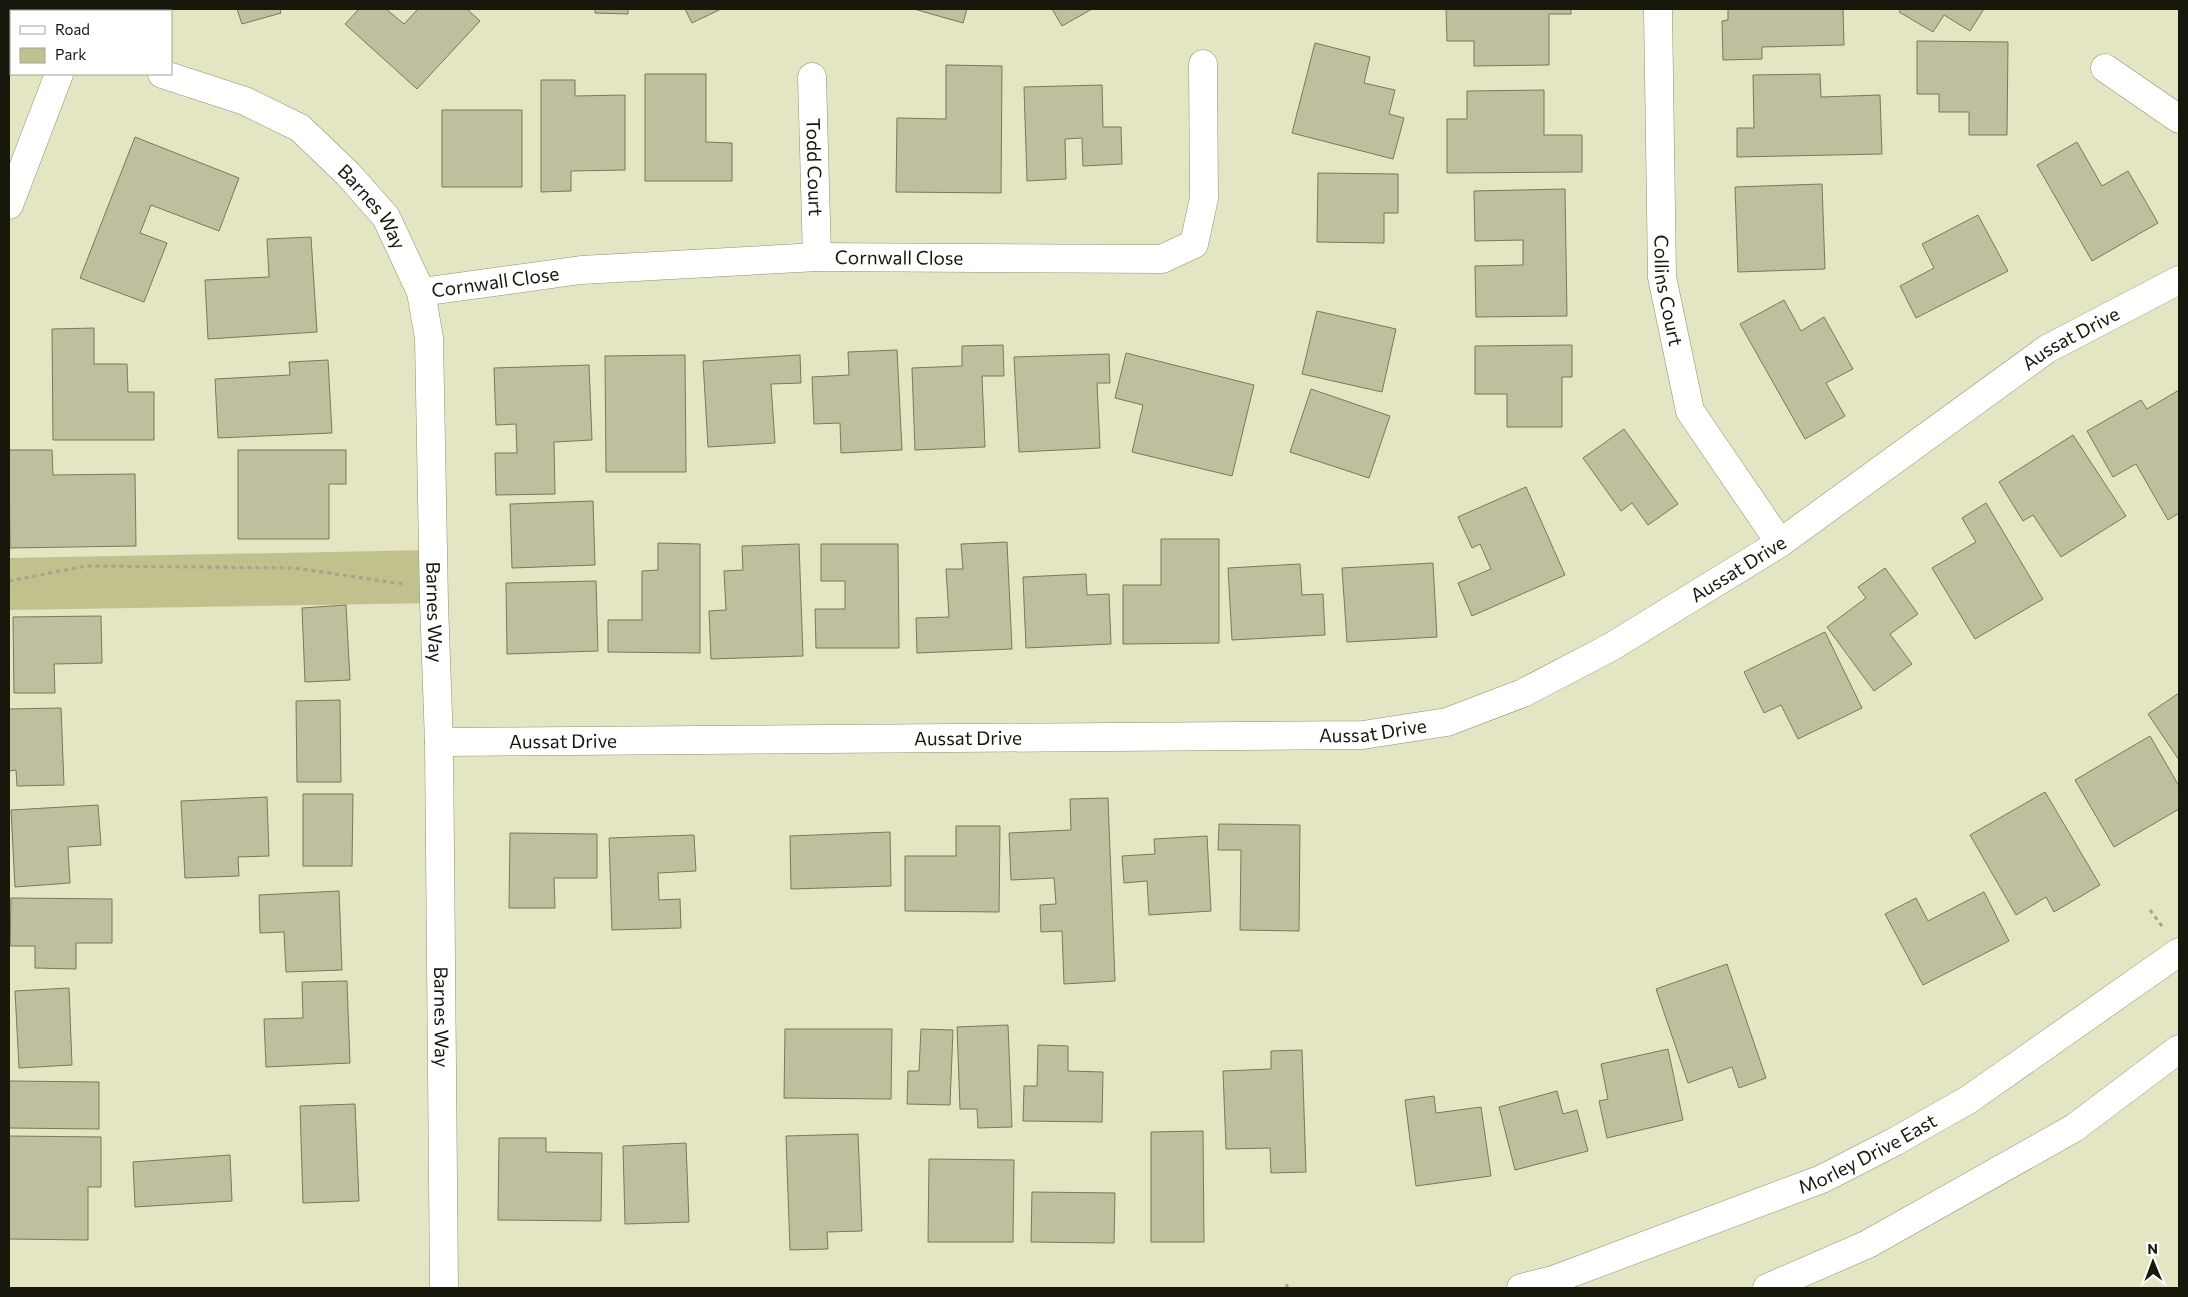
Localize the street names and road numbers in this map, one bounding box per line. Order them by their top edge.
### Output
street label: Todd Court [802,118,828,216]
street label: Barnes Way [334,159,411,253]
street label: Collins Court [1650,235,1688,348]
street label: Cornwall Close [835,245,964,269]
street label: Cornwall Close [430,261,561,301]
street label: Aussat Drive [2017,301,2123,374]
street label: Aussat Drive [1686,530,1790,606]
street label: Barnes Way [422,561,448,663]
street label: Aussat Drive [1319,713,1428,746]
street label: Aussat Drive [914,726,1022,749]
street label: Aussat Drive [509,729,617,752]
street label: Barnes Way [430,966,454,1068]
street label: Morley Drive East [1795,1108,1940,1198]

